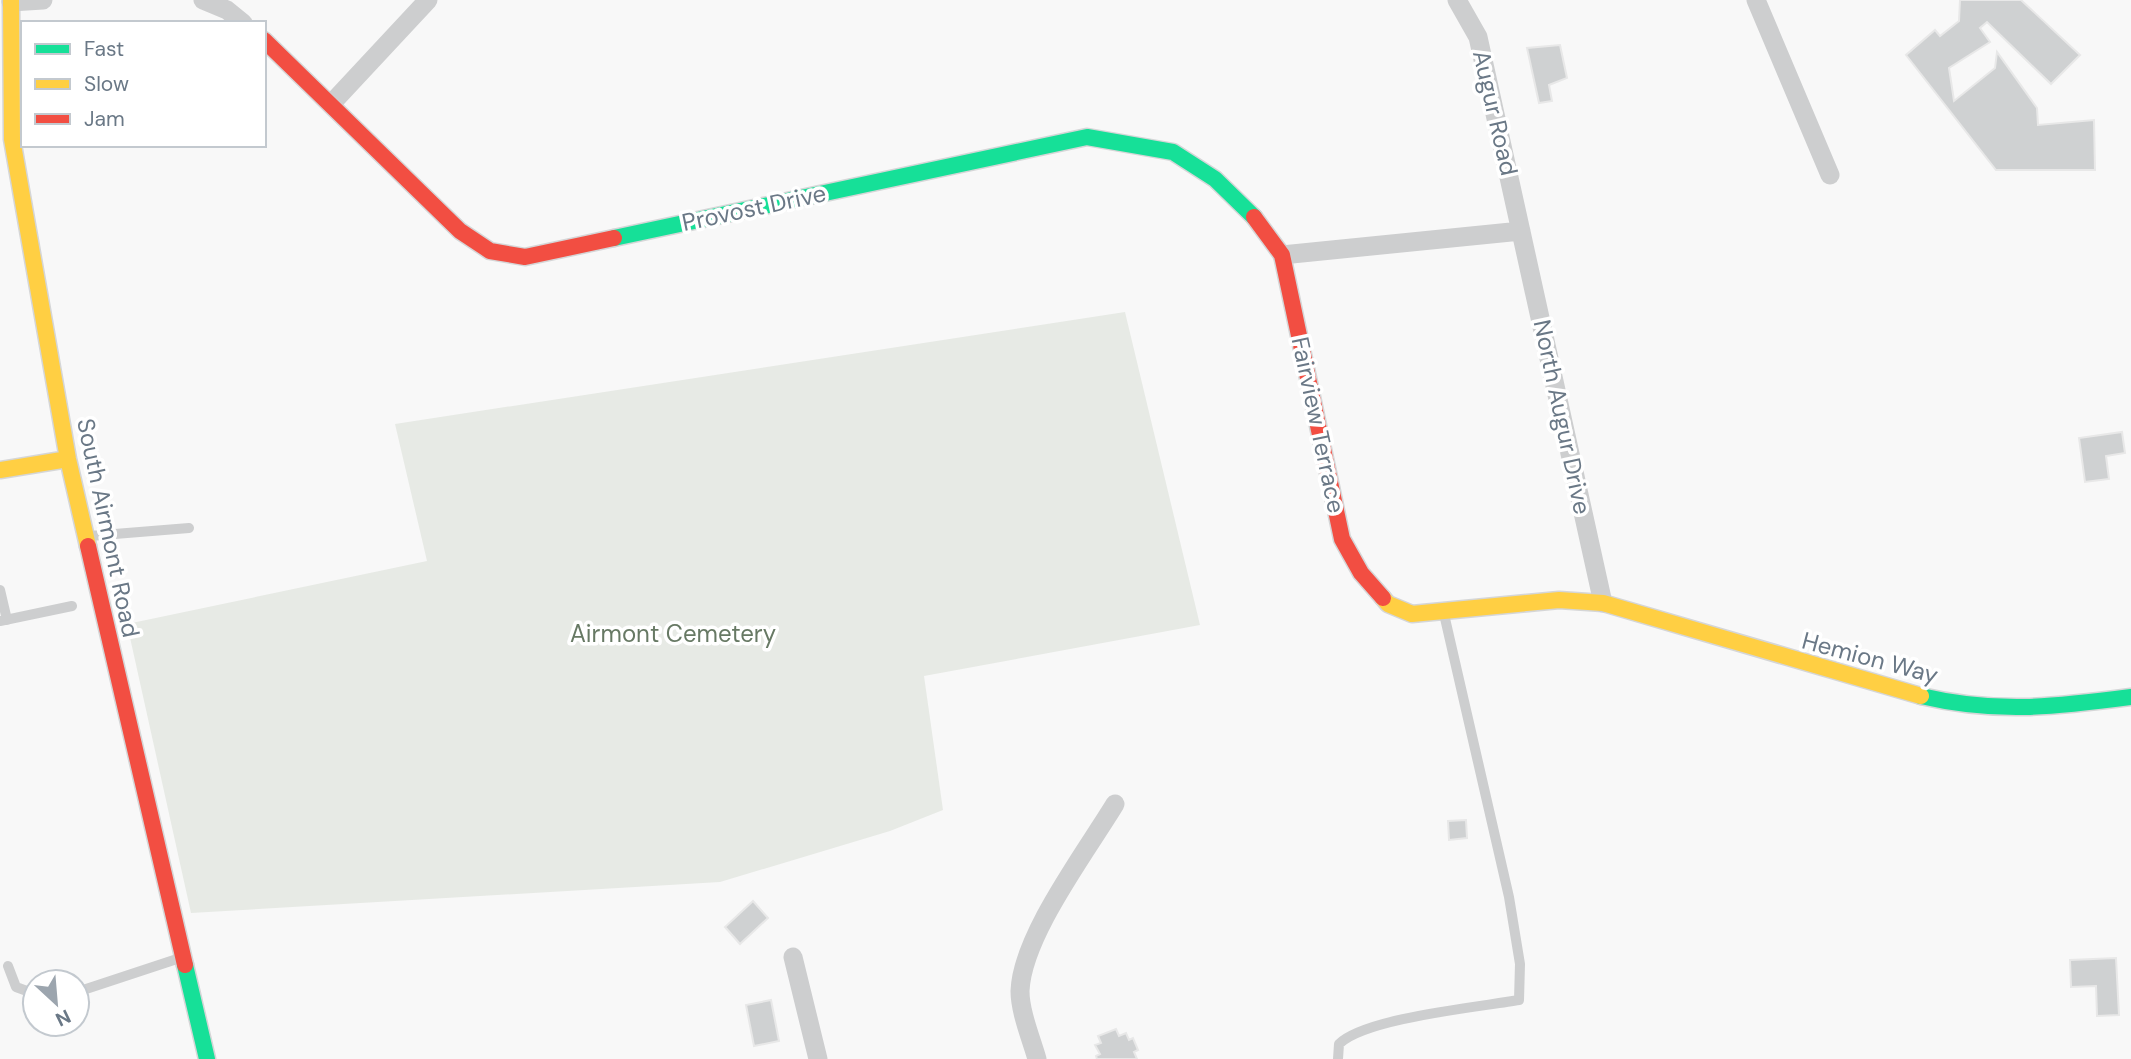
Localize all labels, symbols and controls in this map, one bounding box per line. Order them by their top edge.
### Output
legend [21,21,266,147]
text: Fast [84,35,124,63]
street label: Augur Road [1466,47,1525,179]
text: Slow [84,70,129,98]
text: Jam [84,105,125,133]
street label: Provost Drive [679,177,829,238]
street label: North Augur Drive [1527,317,1598,517]
street label: Fairview Terrace [1285,334,1352,516]
street label: South Airmont Road [70,416,147,640]
park label: Airmont Cemetery [570,618,776,649]
street label: Hemion Way [1799,624,1942,691]
north arrow [21,968,91,1038]
text: N [52,1004,75,1032]

